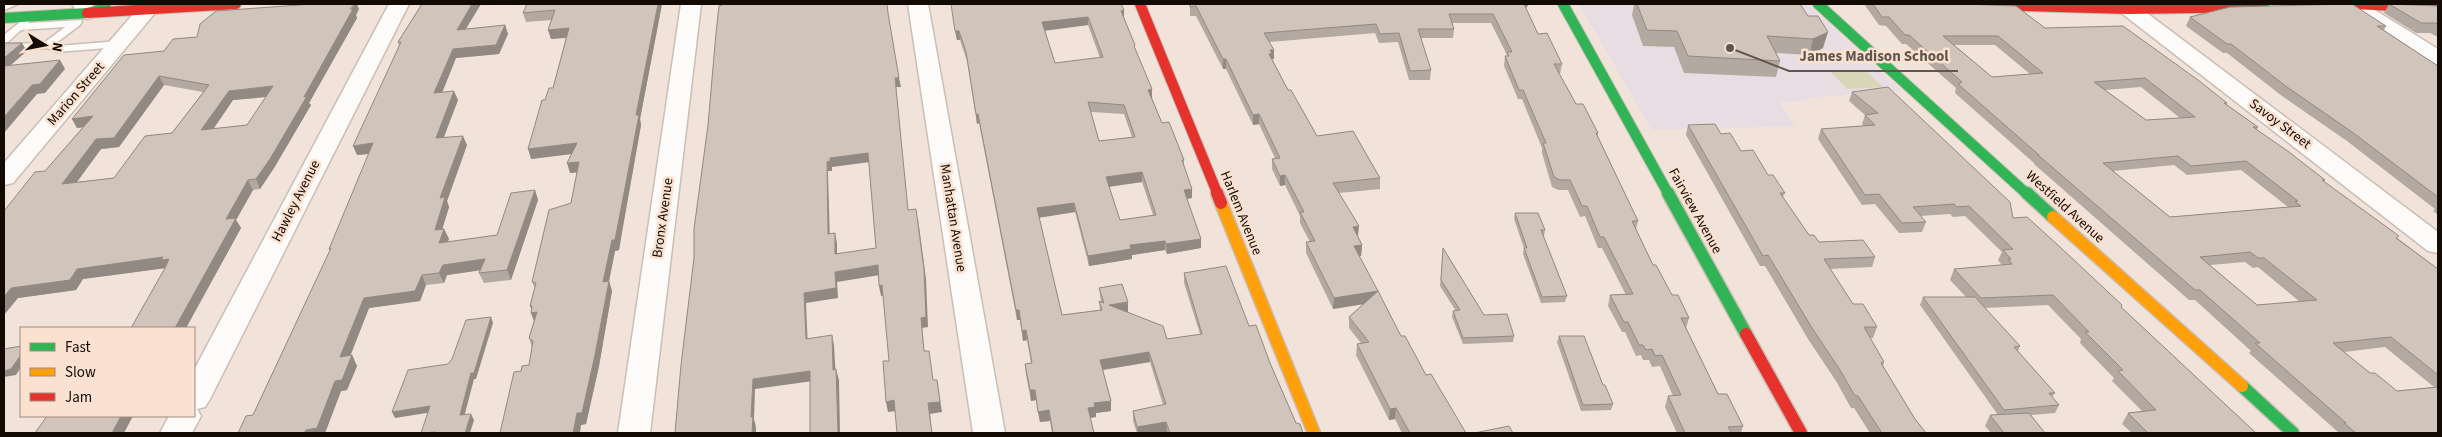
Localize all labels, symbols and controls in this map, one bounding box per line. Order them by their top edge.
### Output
north arrow [20,20,70,70]
text: N [46,41,67,53]
callout: James Madison School [1789,41,1958,71]
text: James Madison School [1799,46,1949,67]
street label: Marion Street [43,58,110,130]
street label: Savoy Street [2245,94,2315,154]
street label: Hawley Avenue [267,157,325,245]
street label: Manhattan Avenue [935,163,971,273]
street label: Fairview Avenue [1663,165,1727,258]
street label: Westfield Avenue [2021,166,2109,248]
street label: Harlem Avenue [1215,168,1267,258]
street label: Bronx Avenue [648,177,679,259]
legend [20,327,195,417]
text: Fast [65,337,91,358]
text: Slow [65,362,96,383]
text: Jam [65,387,92,408]

